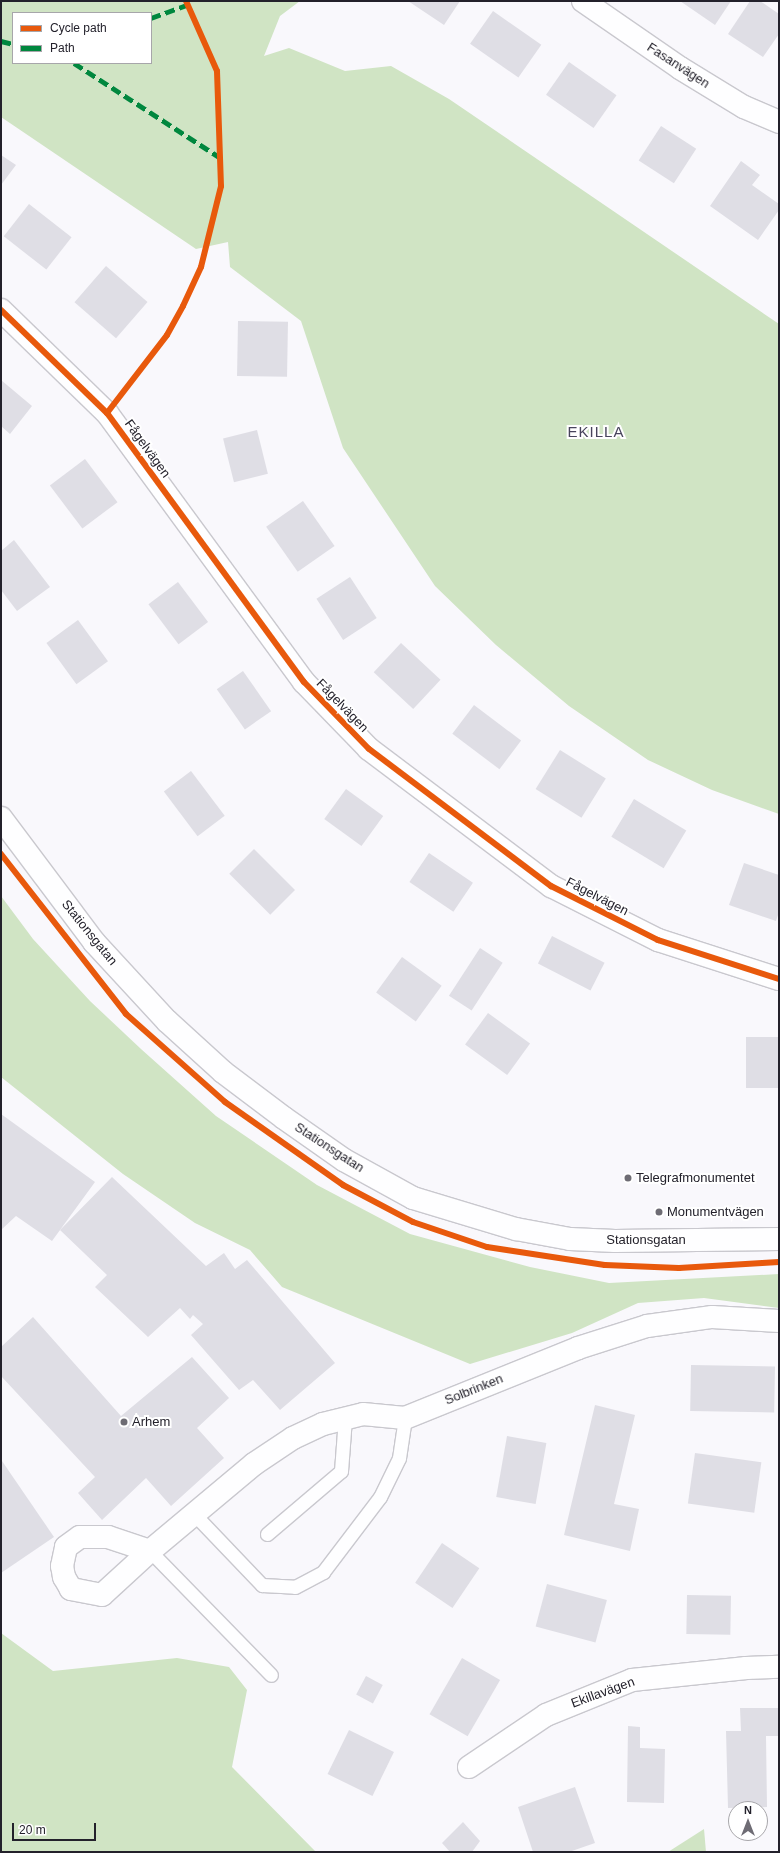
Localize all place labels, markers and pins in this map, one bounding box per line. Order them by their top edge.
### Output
place label: Telegrafmonumentet [636,1170,755,1186]
marker: Telegrafmonumentet [623,1173,633,1183]
place label: Monumentvägen [667,1204,764,1220]
marker: Monumentvägen [654,1207,664,1217]
place label: Arhem [132,1414,170,1430]
marker: Arhem [119,1417,129,1427]

